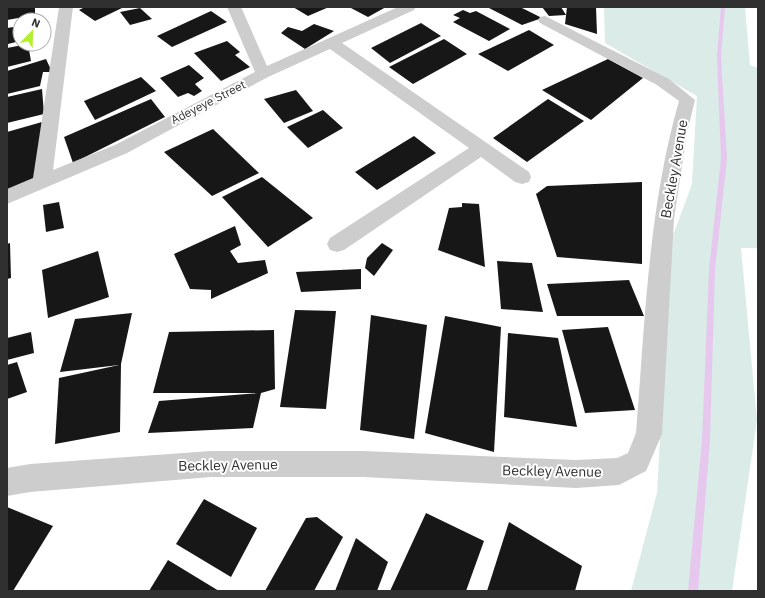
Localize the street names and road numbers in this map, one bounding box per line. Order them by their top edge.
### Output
street label: Adeyeye Street [168,77,248,127]
street label: Beckley Avenue [656,118,692,220]
street label: Beckley Avenue [178,455,278,475]
street label: Beckley Avenue [502,461,602,481]

